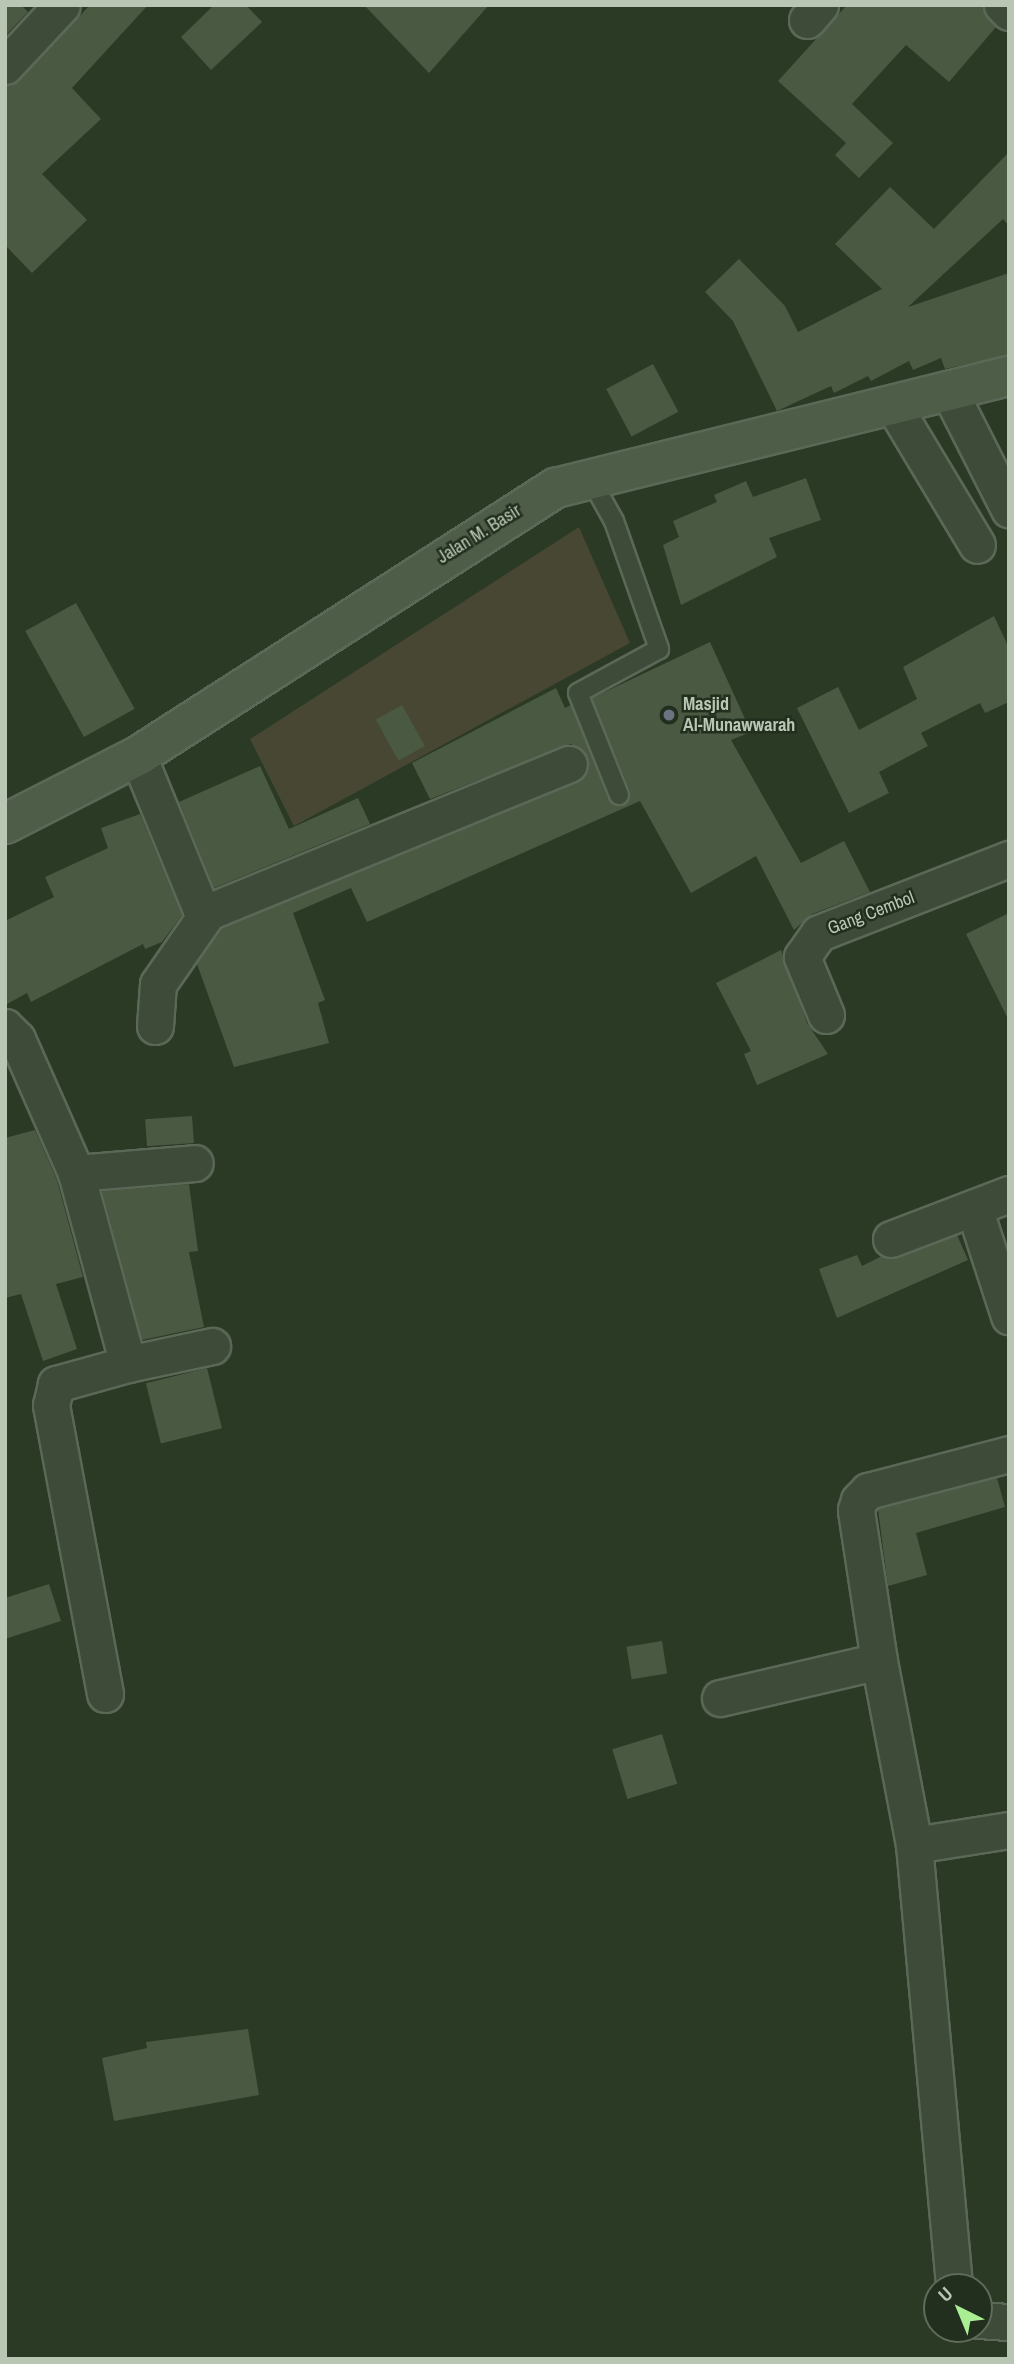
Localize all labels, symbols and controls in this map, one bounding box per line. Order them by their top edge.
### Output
street label: Jalan M. Basir [433,500,525,568]
place label: Masjid Al-Munawwarah [683,694,795,736]
marker: Masjid Al-Munawwarah [661,707,677,723]
street label: Gang Cembol [825,887,917,939]
north arrow [923,2273,993,2343]
text: U [932,2281,958,2307]

